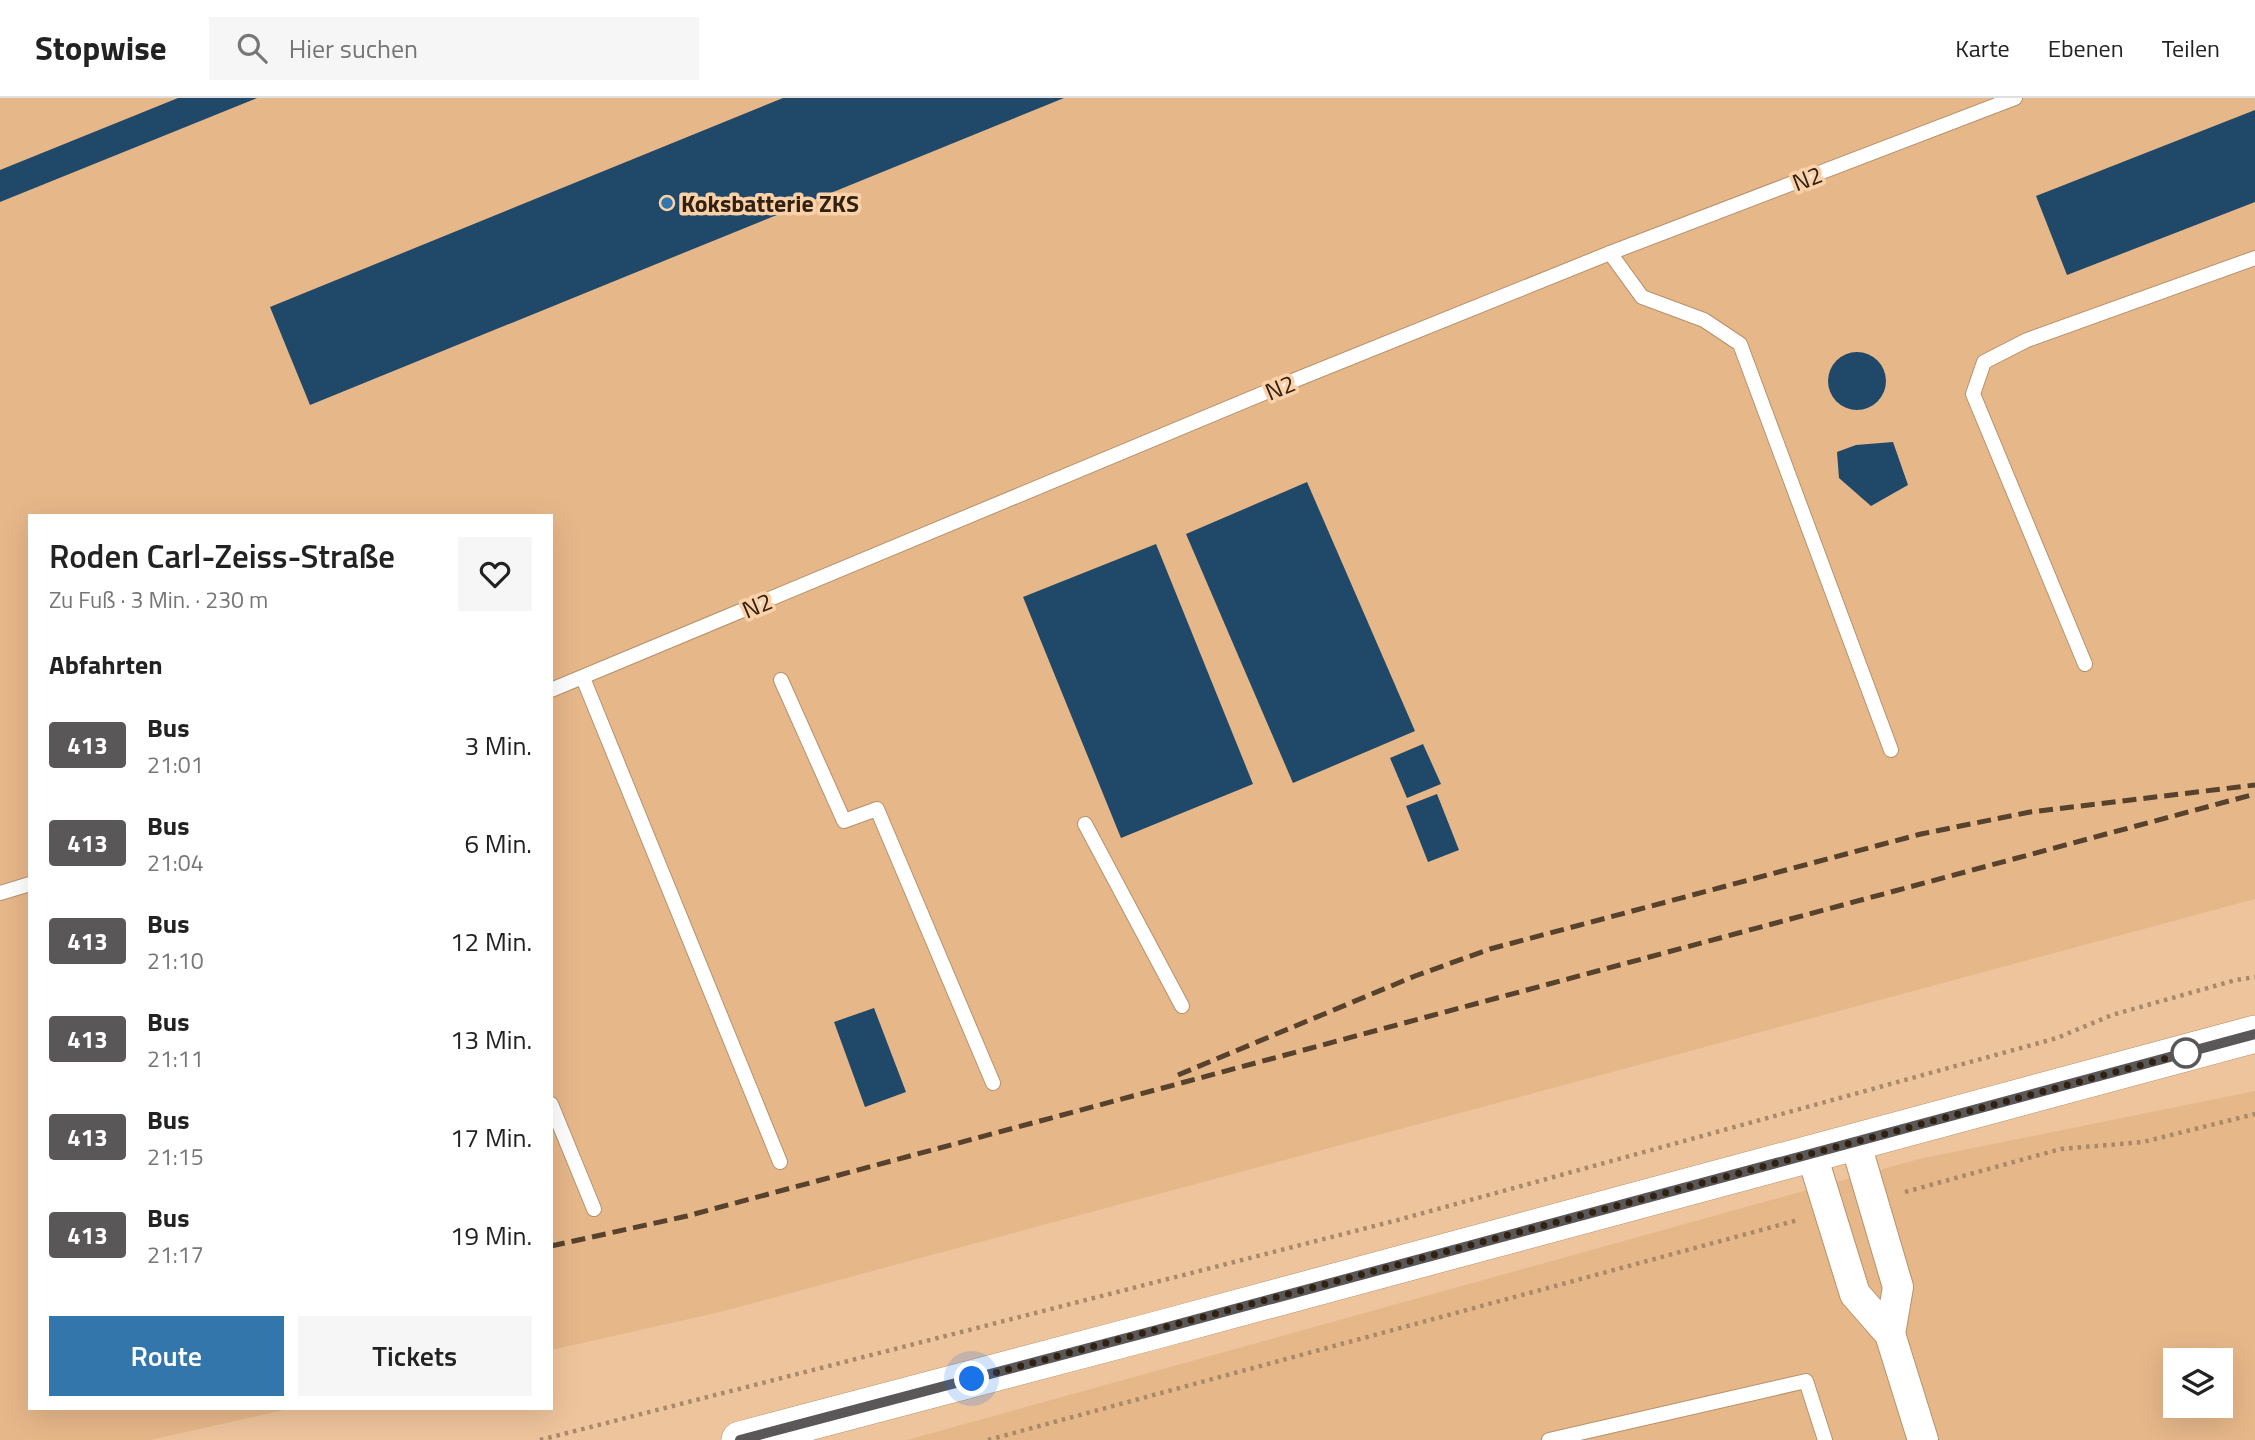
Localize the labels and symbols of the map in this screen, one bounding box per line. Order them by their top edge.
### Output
street label: N2 [1787,156,1827,200]
place label: Koksbatterie ZKS [681,185,859,221]
marker: Koksbatterie ZKS [659,195,675,211]
street label: N2 [1259,365,1301,409]
street label: N2 [736,583,778,627]
unlabelled marker [2171,1038,2201,1068]
your location [954,1361,989,1396]

